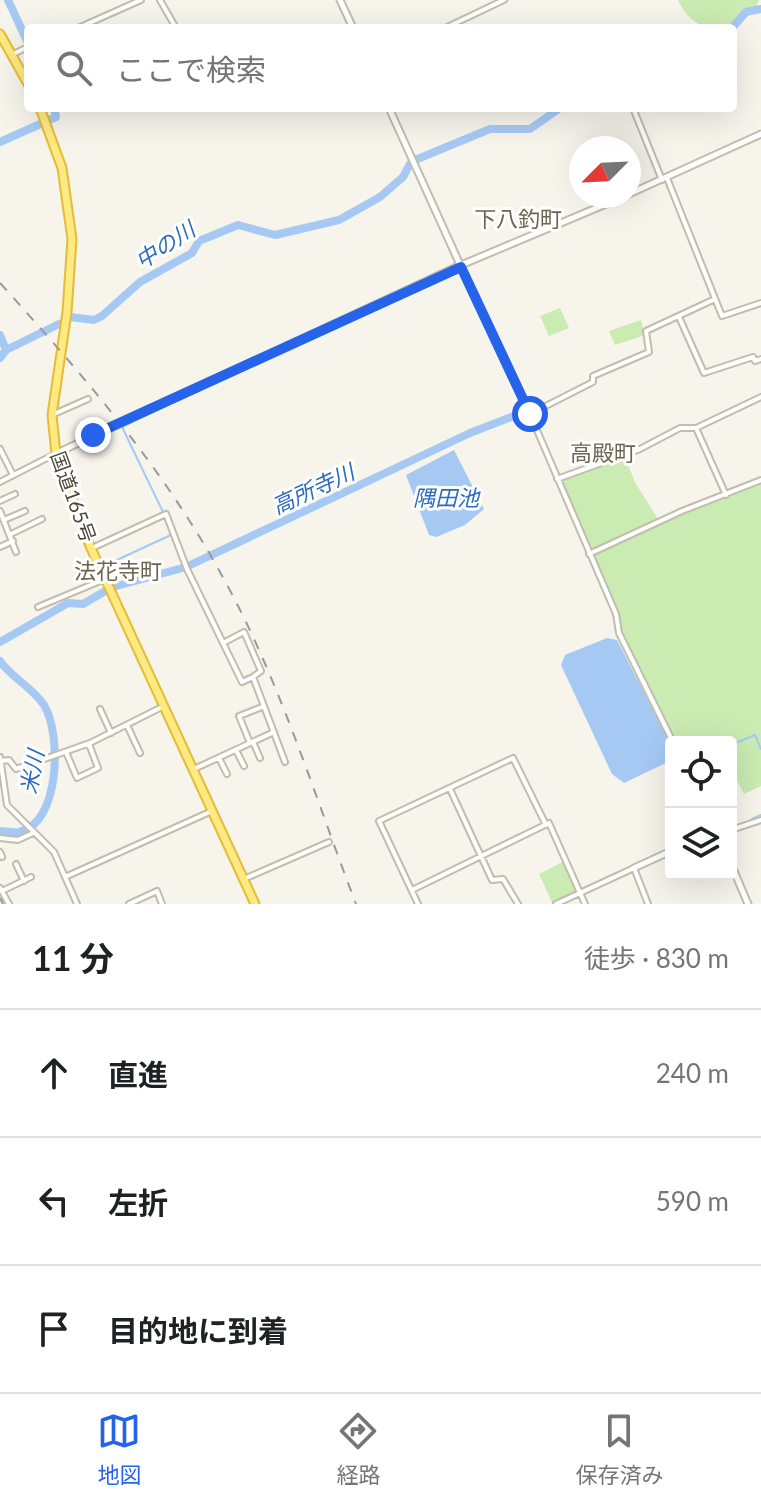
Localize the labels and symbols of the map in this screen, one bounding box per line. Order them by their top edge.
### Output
north arrow [569,136,641,208]
district label: 下八釣町 [474,205,562,232]
water label: 中の川 [130,214,201,274]
route start [512,396,548,432]
route end [75,417,111,453]
district label: 高殿町 [570,439,636,466]
street label: 国道165号 [46,448,101,545]
water label: 高所寺川 [267,457,360,519]
water label: 隅田池 [413,484,481,511]
district label: 法花寺町 [74,557,162,584]
water label: 米川 [14,746,49,796]

